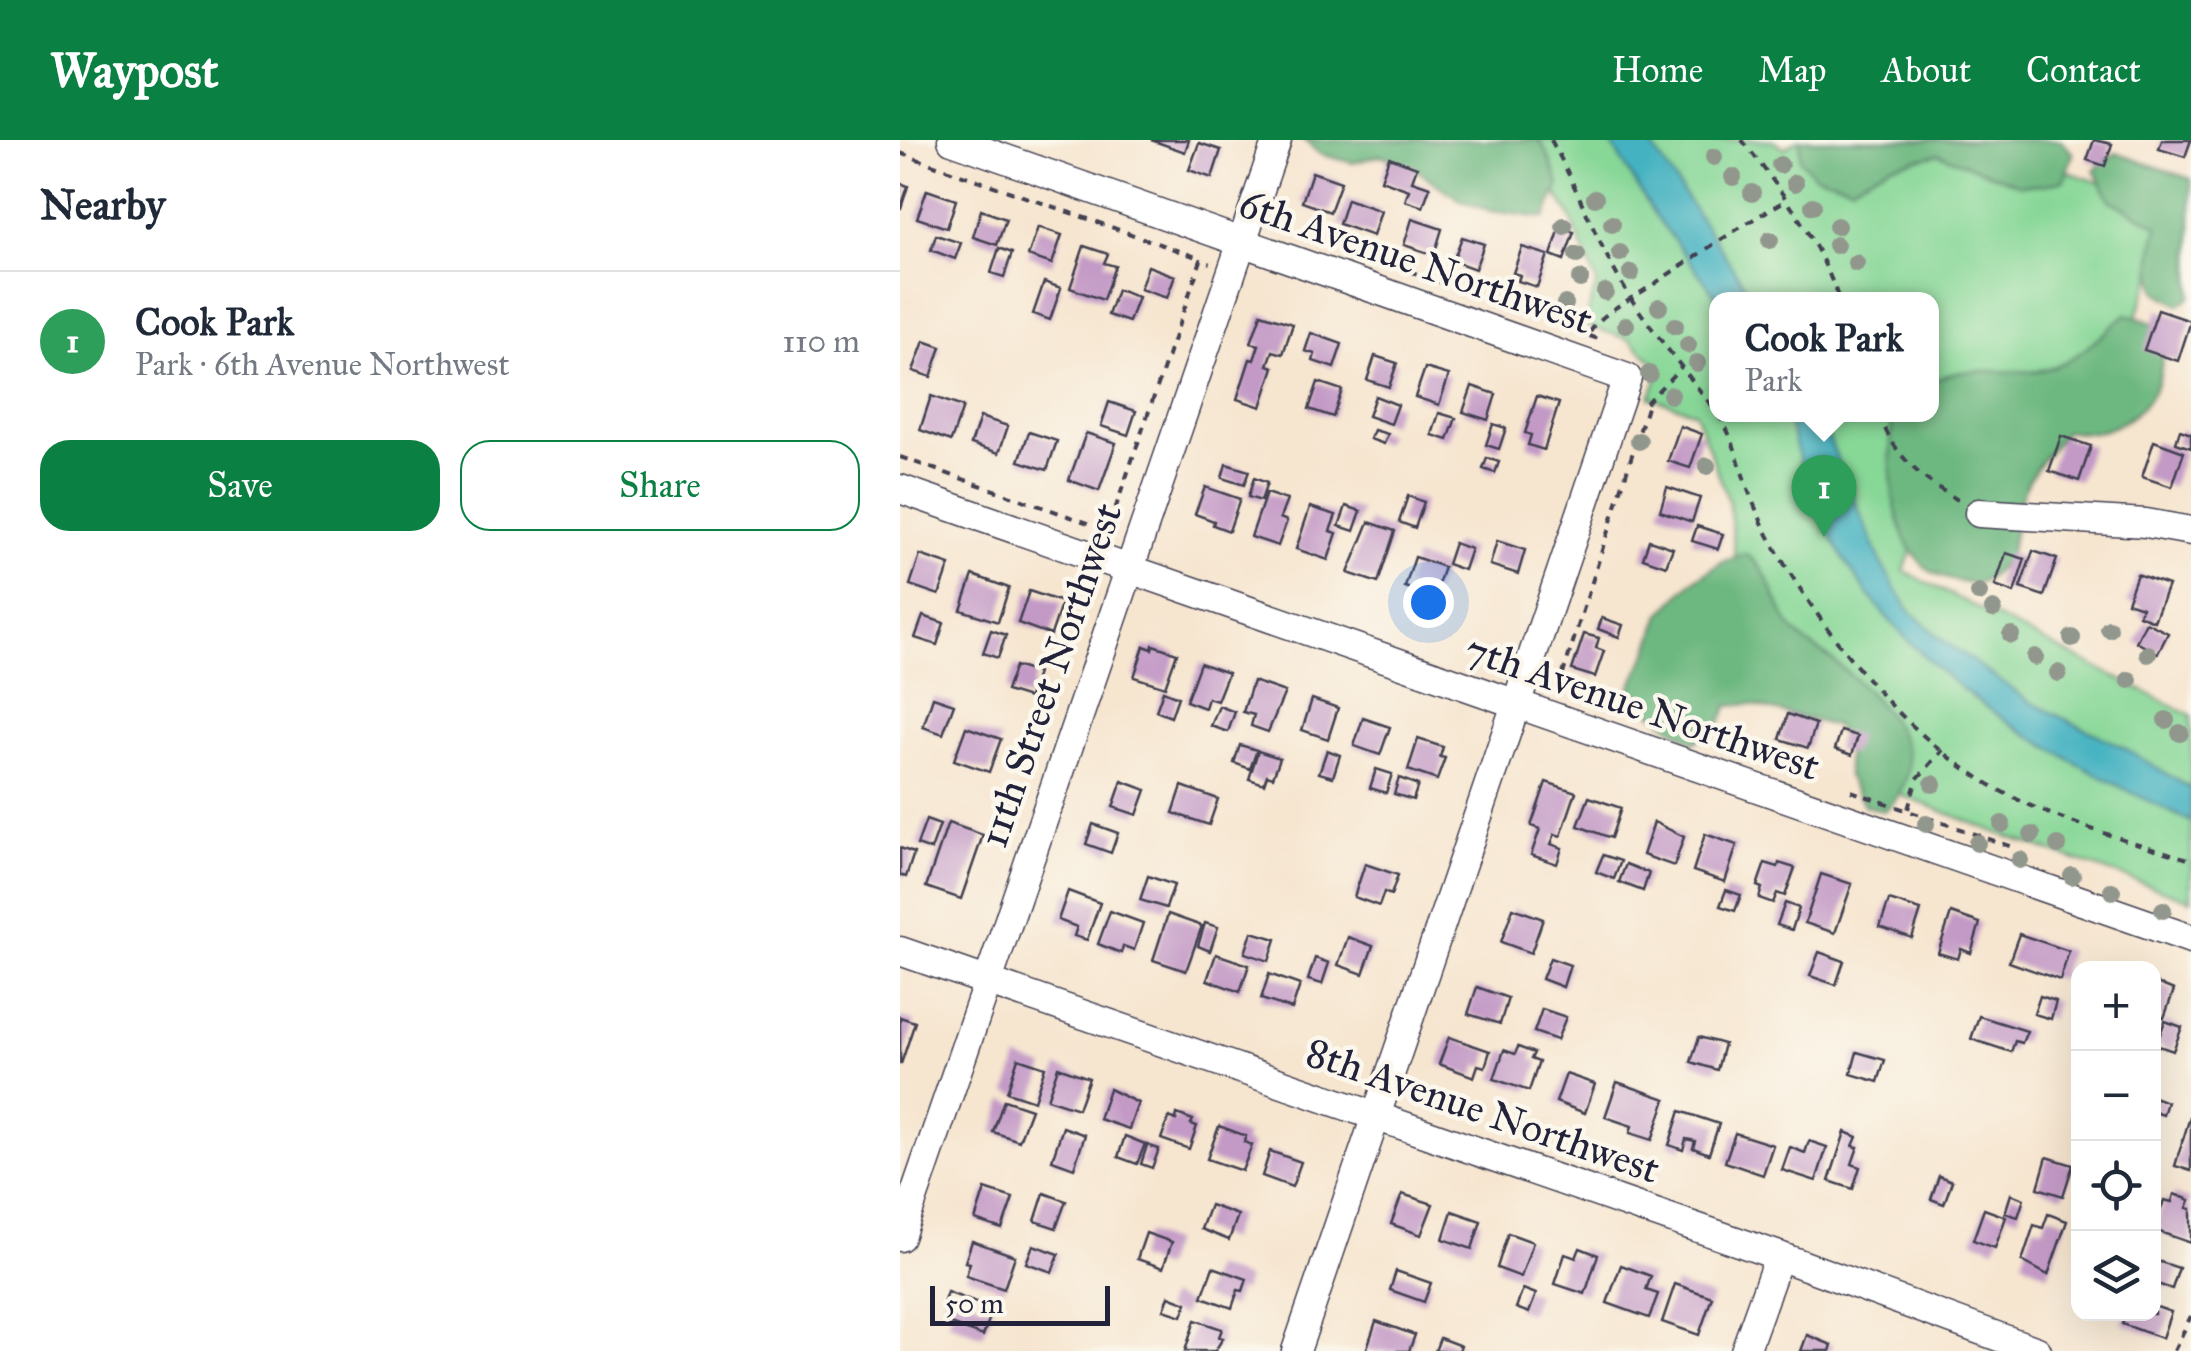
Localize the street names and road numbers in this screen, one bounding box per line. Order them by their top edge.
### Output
street label: 6th Avenue Northwest [1233,178,1599,345]
street label: 11th Street Northwest [969,497,1132,854]
street label: 7th Avenue Northwest [1460,624,1826,791]
street label: 8th Avenue Northwest [1300,1027,1666,1194]

